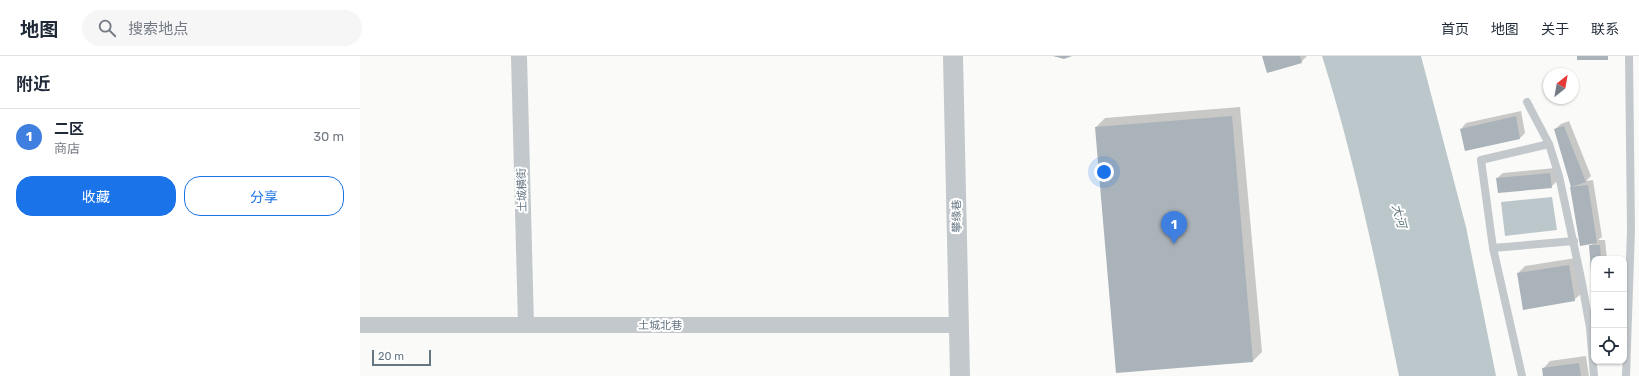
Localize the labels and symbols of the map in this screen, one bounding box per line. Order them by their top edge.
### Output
north arrow [1543,68,1579,104]
your location [1094,162,1114,182]
street label: 土城横街 [515,168,529,212]
street label: 攀缘巷 [950,199,964,233]
water label: 大河 [1389,203,1409,231]
pin: 1 [1161,211,1187,244]
street label: 土城北巷 [638,319,682,332]
scale bar [372,348,431,367]

